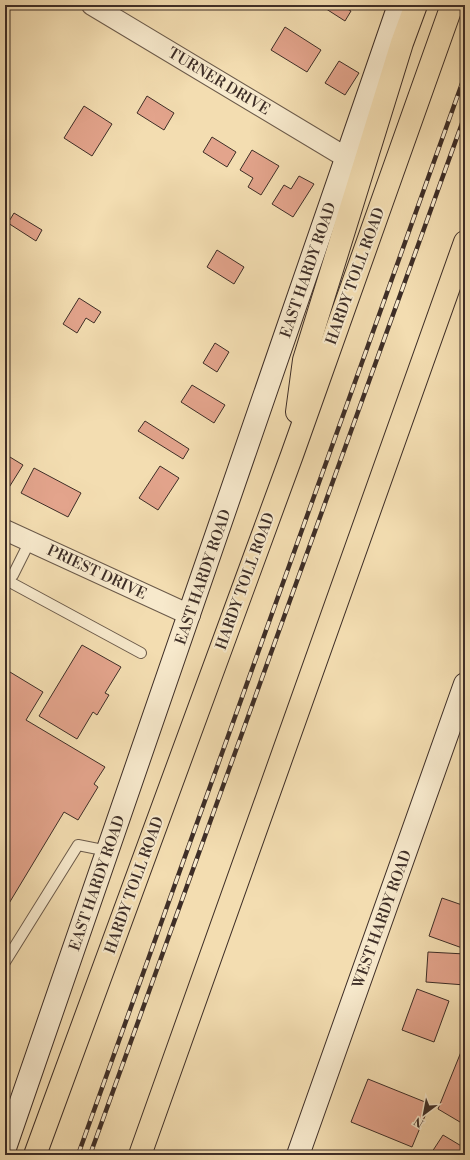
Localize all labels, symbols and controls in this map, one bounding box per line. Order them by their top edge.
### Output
street label: TURNER DRIVE [164,43,273,119]
street label: EAST HARDY ROAD [276,200,341,340]
street label: HARDY TOLL ROAD [322,205,389,347]
street label: EAST HARDY ROAD [171,507,236,647]
street label: HARDY TOLL ROAD [212,510,279,652]
street label: PRIEST DRIVE [44,541,150,604]
street label: EAST HARDY ROAD [65,813,130,953]
street label: HARDY TOLL ROAD [101,814,168,956]
street label: WEST HARDY ROAD [348,847,416,992]
north arrow [404,1094,444,1134]
text: N [412,1113,427,1130]

